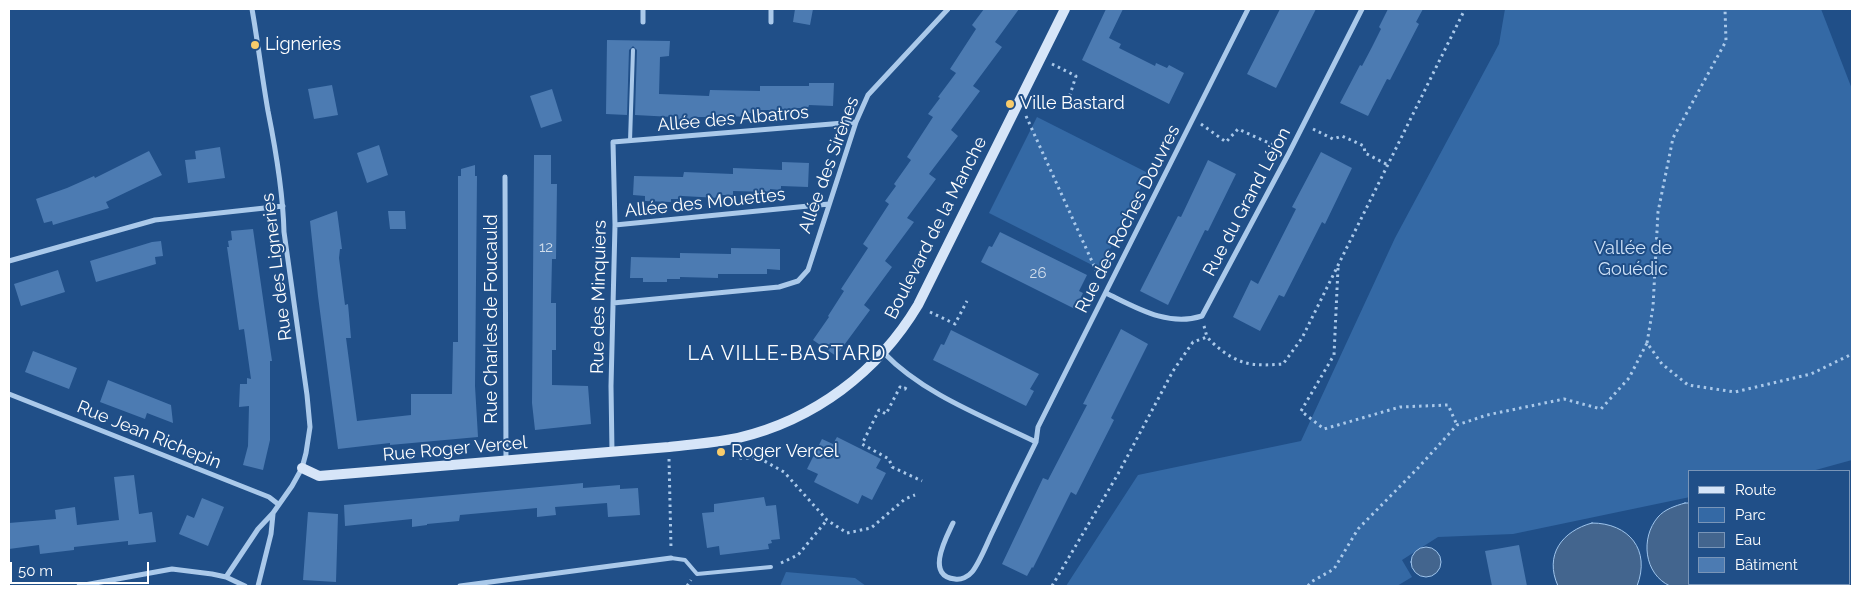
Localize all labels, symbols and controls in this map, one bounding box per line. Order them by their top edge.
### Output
place label: Ligneries [265,34,341,56]
marker: Ligneries [249,39,261,51]
place label: Ville Bastard [1020,93,1125,115]
street label: Allée des Sirènes [794,94,864,236]
marker: Ville Bastard [1004,98,1016,110]
street label: Allée des Albatros [656,102,810,136]
street label: Rue des Roches Douvres [1071,121,1185,317]
street label: Rue du Grand Léjon [1199,124,1295,280]
street label: Boulevard de la Manche [880,133,992,323]
street label: Allée des Mouettes [624,184,786,222]
street label: Rue des Ligneries [257,192,297,342]
street label: Rue Charles de Foucauld [481,214,503,424]
street label: Rue des Minquiers [587,220,611,374]
house number: 12 [539,238,553,256]
park label: Vallée de Gouédic [1594,238,1672,280]
house number: 26 [1030,264,1046,282]
district label: LA VILLE-BASTARD [686,342,888,366]
street label: Rue Jean Richepin [74,396,224,474]
street label: Rue Roger Vercel [382,432,528,466]
place label: Roger Vercel [731,441,839,463]
marker: Roger Vercel [715,446,727,458]
legend [1688,470,1851,585]
text: Route [1735,481,1776,499]
text: Parc [1735,506,1766,524]
text: Eau [1735,531,1761,549]
scale bar [12,552,151,584]
text: Bâtiment [1735,556,1798,574]
text: 50 m [18,562,53,580]

